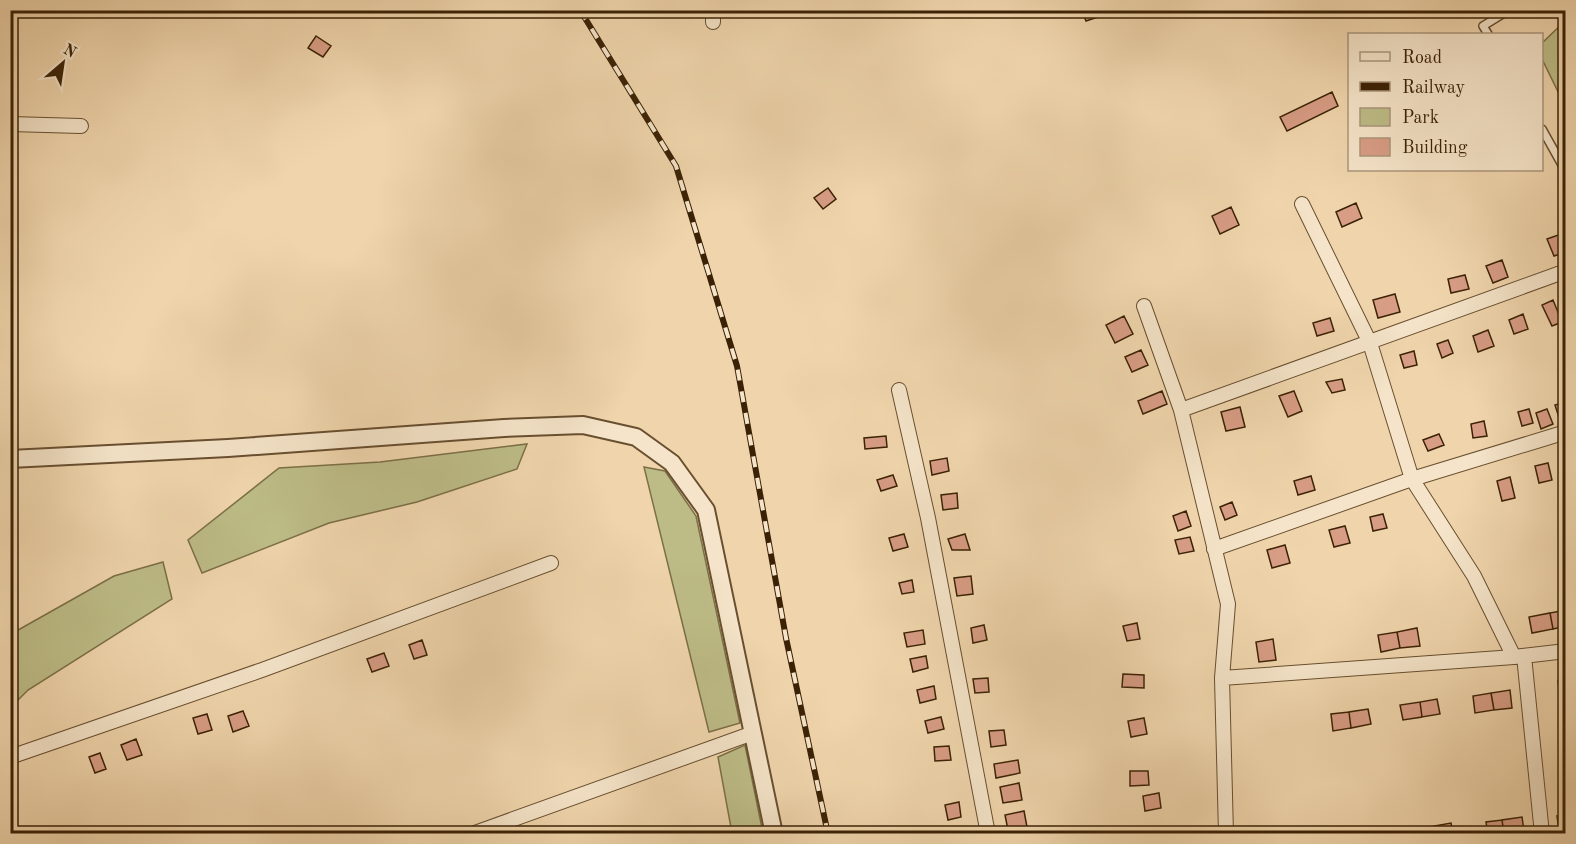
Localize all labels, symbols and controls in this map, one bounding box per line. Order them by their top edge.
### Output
north arrow [33,33,93,93]
legend [1348,33,1543,171]
text: N [60,42,79,62]
text: Road [1402,49,1442,67]
text: Railway [1402,79,1465,97]
text: Park [1402,109,1439,127]
text: Building [1402,139,1468,157]

